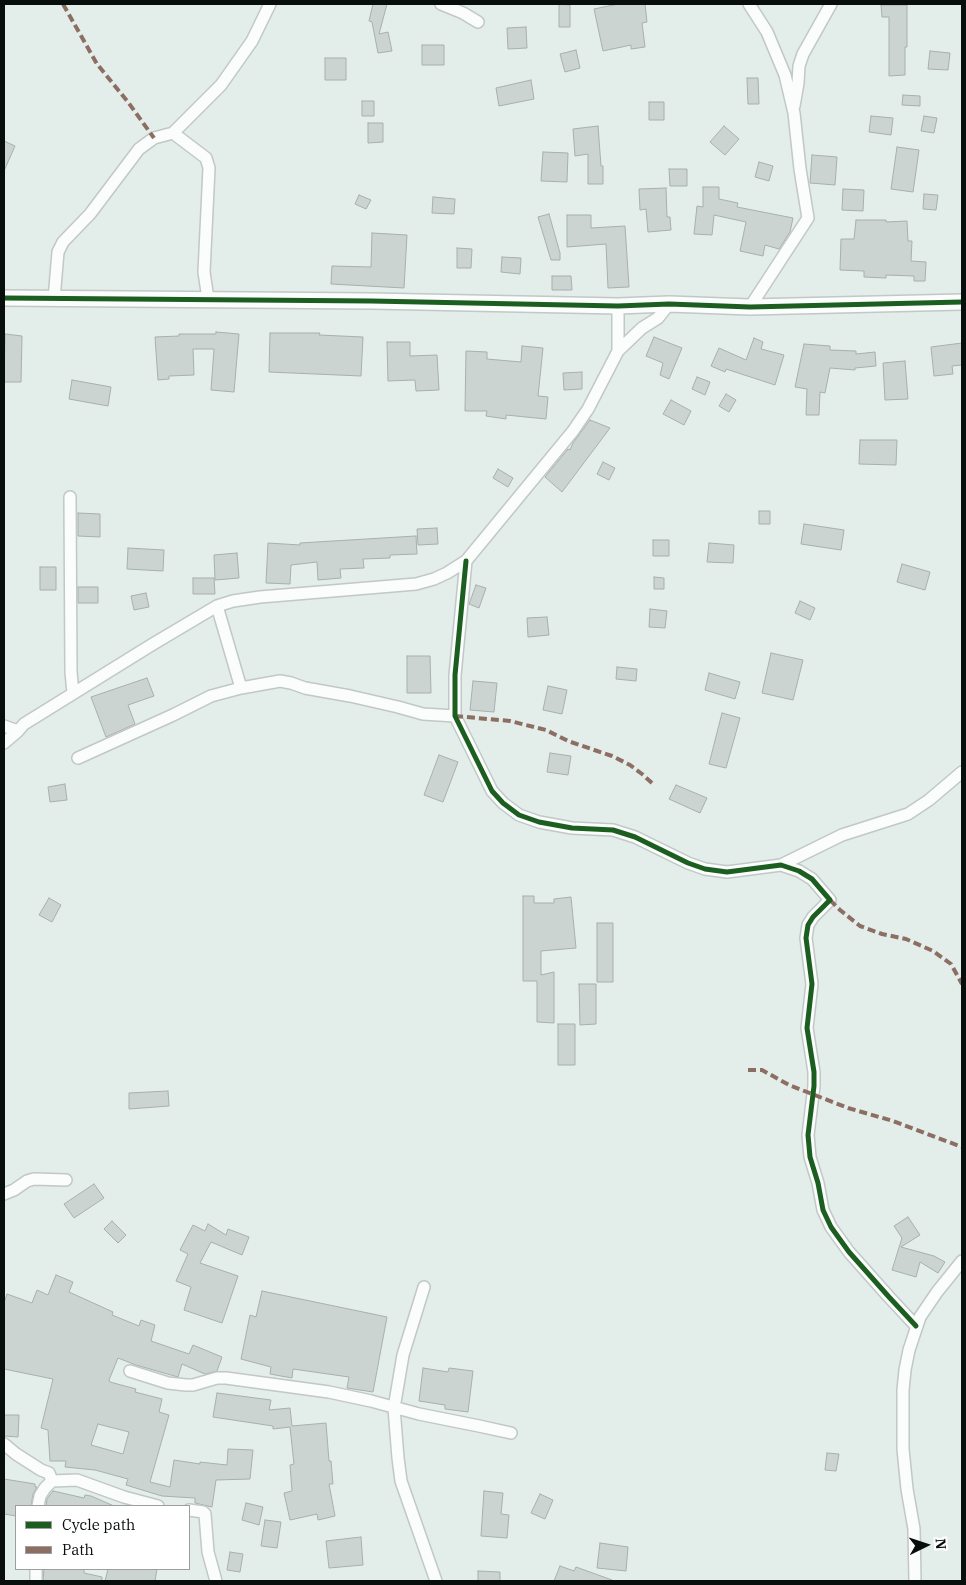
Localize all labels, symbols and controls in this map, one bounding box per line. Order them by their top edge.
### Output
legend [15,1505,190,1570]
text: Cycle path [62,1515,135,1534]
north arrow [901,1520,951,1570]
text: N [932,1538,950,1550]
text: Path [62,1540,94,1559]

